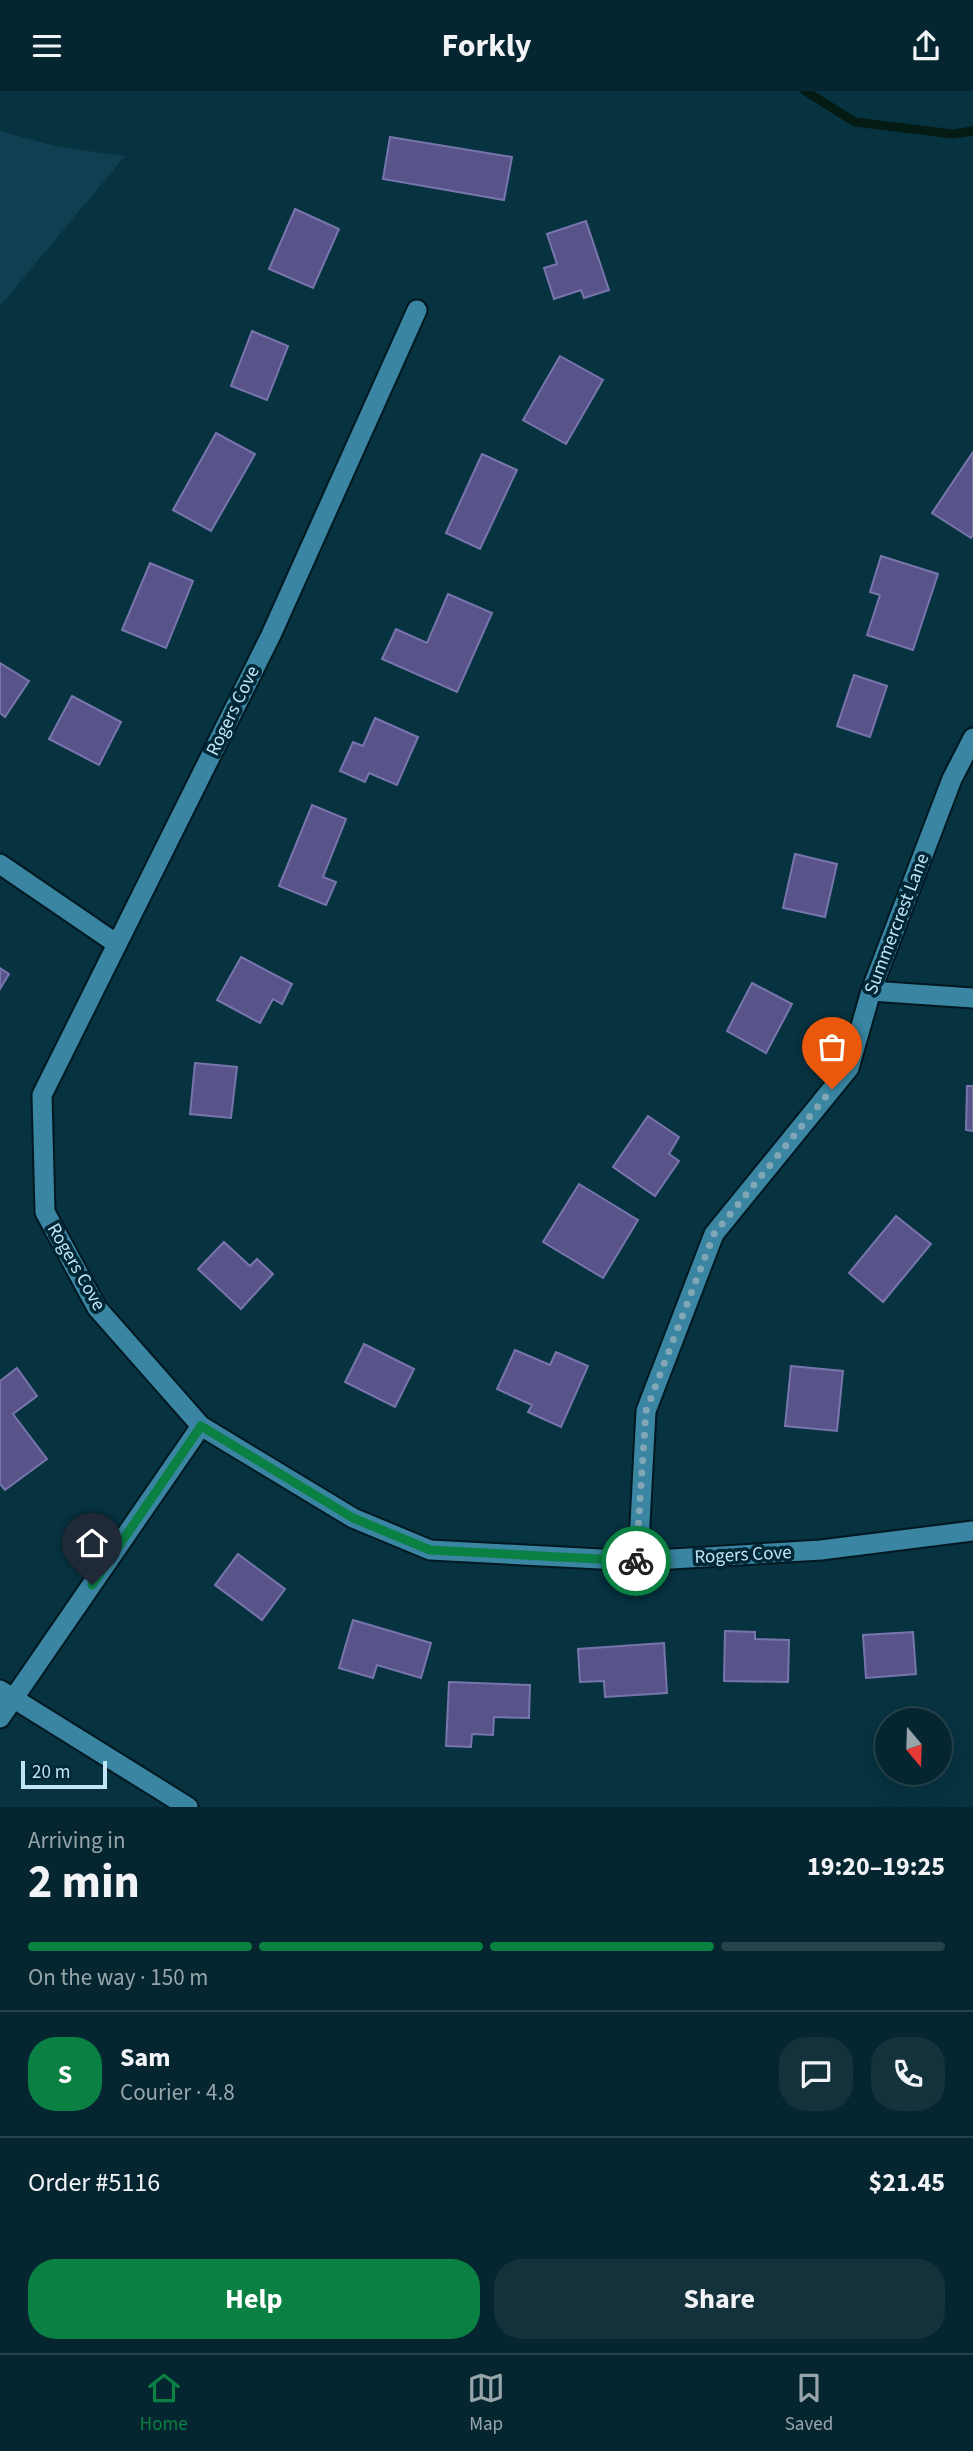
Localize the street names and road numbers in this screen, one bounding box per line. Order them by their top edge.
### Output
street label: Rogers Cove [200,661,266,761]
street label: Summercrest Lane [858,850,936,998]
street label: Rogers Cove [40,1218,112,1316]
street label: Rogers Cove [694,1539,792,1571]

